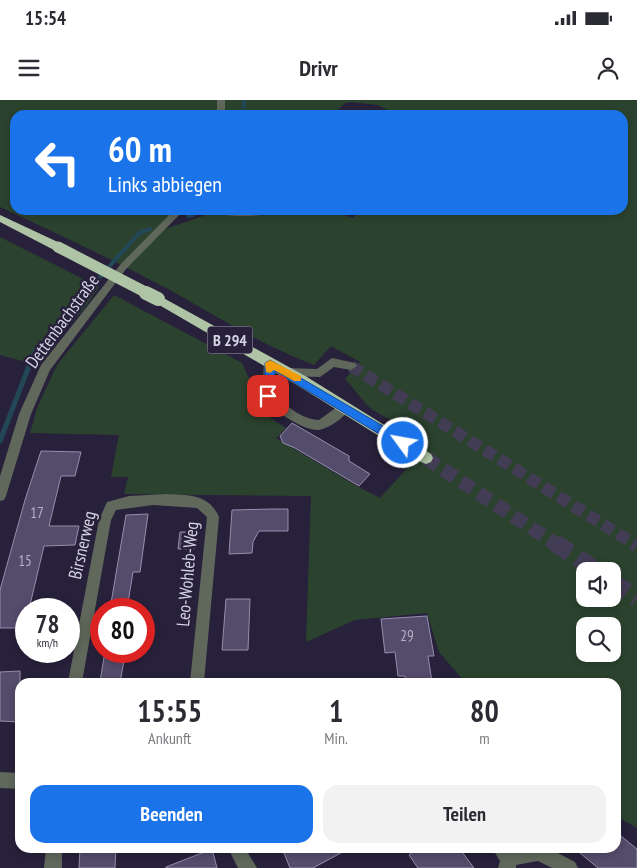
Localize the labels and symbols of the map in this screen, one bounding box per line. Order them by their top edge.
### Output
street label: Dettenbachstraße [20,269,104,373]
road number: B 294 [208,326,252,354]
pin [247,375,289,417]
position arrow [376,416,428,468]
house number: 17 [30,503,44,522]
street label: Birsnerweg [63,509,101,581]
street label: Leo-Wohleb-Weg [171,521,203,627]
house number: 15 [18,551,32,570]
speed limit sign: 80 [90,598,155,663]
house number: 29 [400,626,414,645]

